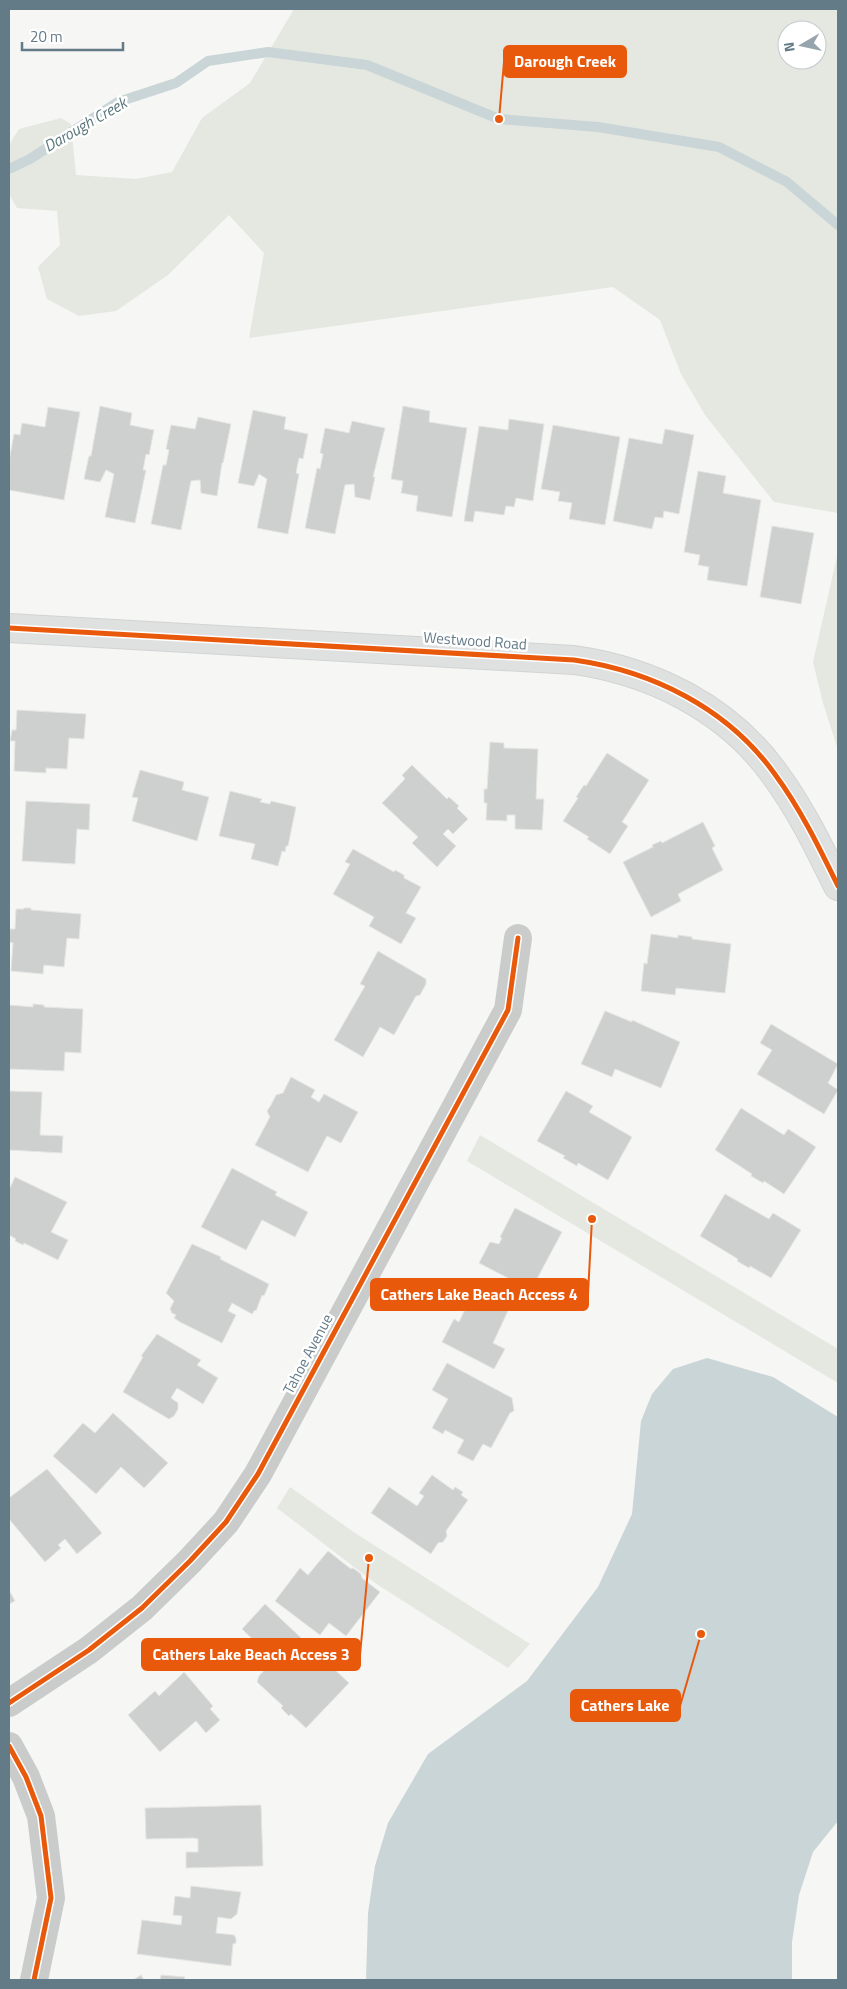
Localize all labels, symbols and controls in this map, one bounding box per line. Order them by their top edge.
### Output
scale bar [22,20,124,52]
north arrow [777,20,827,70]
text: 20 m [30,25,63,48]
text: N [778,41,800,54]
callout: Darough Creek [504,46,626,77]
text: Darough Creek [514,49,617,73]
water label: Darough Creek [39,90,133,157]
street label: Westwood Road [422,625,528,656]
callout: Cathers Lake Beach Access 4 [371,1279,588,1310]
text: Cathers Lake Beach Access 4 [380,1282,578,1306]
street label: Tahoe Avenue [277,1310,338,1398]
callout: Cathers Lake Beach Access 3 [142,1639,360,1670]
text: Cathers Lake Beach Access 3 [152,1642,350,1666]
callout: Cathers Lake [571,1690,680,1721]
text: Cathers Lake [581,1693,669,1717]

